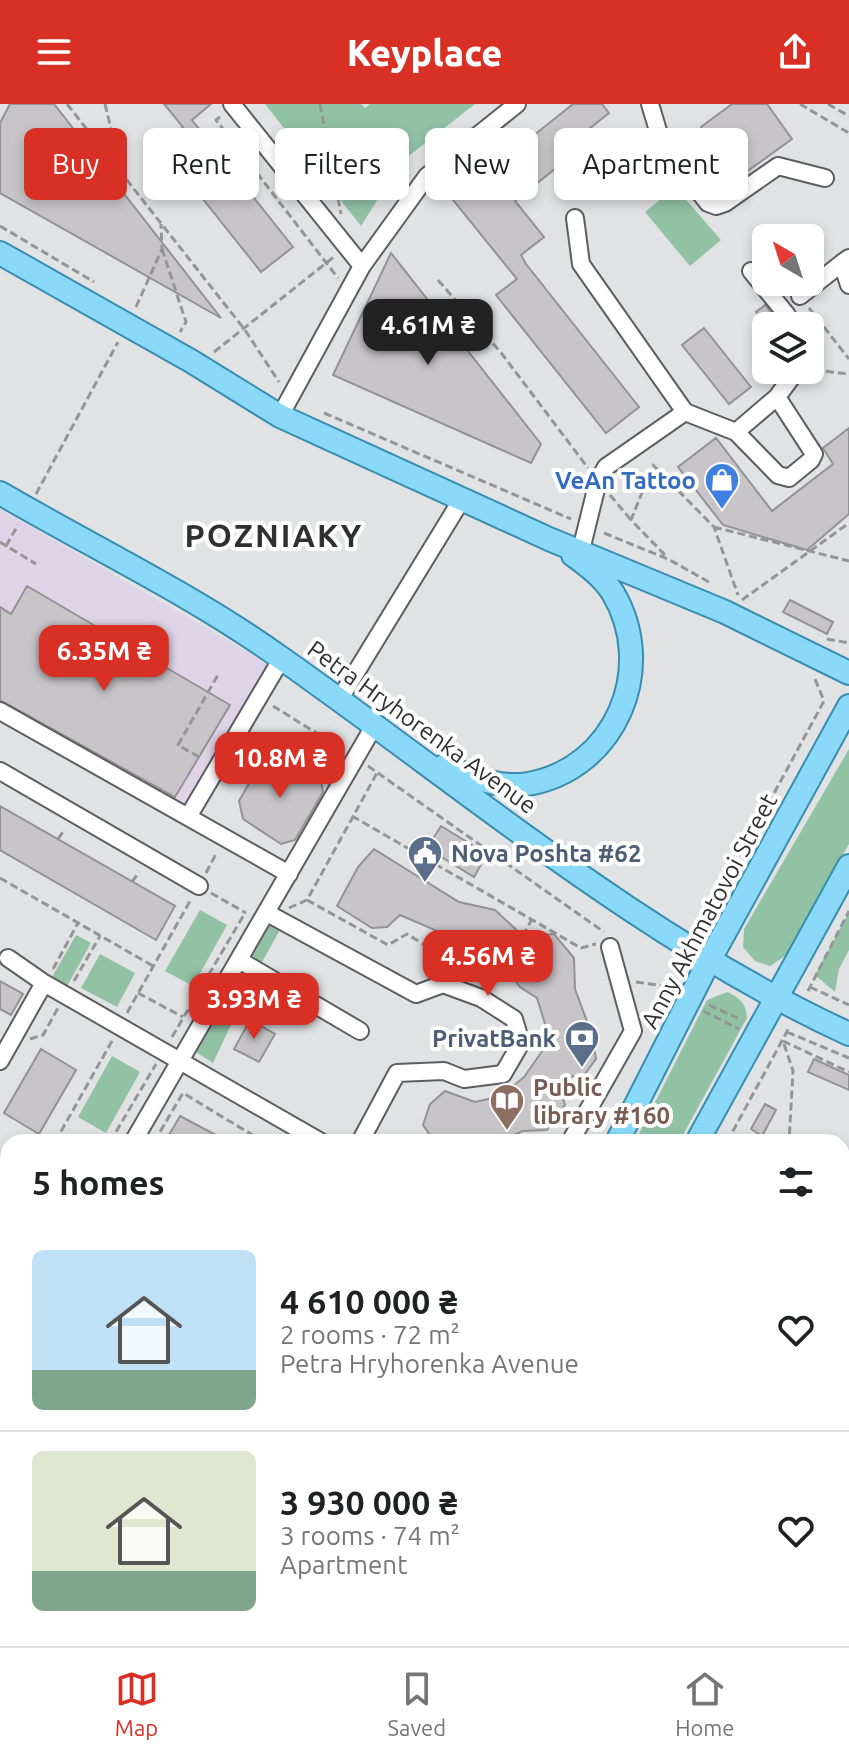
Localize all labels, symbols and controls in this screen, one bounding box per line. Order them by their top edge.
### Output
icon: menu [32,30,76,74]
icon: share [773,30,817,74]
text: Keyplace [347,32,502,73]
chip: Buy [24,128,127,200]
chip: Rent [143,128,259,200]
chip: Filters [275,128,409,200]
chip: New [425,128,538,200]
chip: Apartment [554,128,748,200]
north arrow [752,224,824,296]
map controls [752,224,824,384]
pin: 4.61M ₴ [354,299,502,367]
text: 4.61M ₴ [381,310,475,339]
button: layers [752,312,824,384]
shop icon: VeAn Tattoo [703,461,741,511]
place label: VeAn Tattoo [555,467,696,494]
district label: POZNIAKY [185,517,363,553]
pin: 6.35M ₴ [30,625,178,693]
street label: Petra Hryhorenka Avenue [302,635,542,819]
text: 6.35M ₴ [57,636,151,665]
pin: 10.8M ₴ [206,732,354,800]
text: 10.8M ₴ [233,743,327,772]
street label: Anny Akhmatovoi Street [636,789,783,1033]
public building icon: Nova Poshta #62 [406,834,444,884]
place label: Nova Poshta #62 [451,840,641,867]
pin: 4.56M ₴ [414,930,562,998]
text: 4.56M ₴ [441,941,535,970]
pin: 3.93M ₴ [180,973,328,1041]
text: 3.93M ₴ [207,984,301,1013]
bank icon: PrivatBank [563,1019,601,1069]
place label: PrivatBank [432,1025,557,1052]
place label: Public library #160 [533,1074,670,1129]
library icon: Public library #160 [488,1082,526,1132]
icon: filters [774,1160,818,1204]
text: 5 homes [32,1163,165,1201]
icon: home [96,1282,192,1378]
text: 4 610 000 ₴ [280,1282,458,1320]
icon: heart [774,1308,818,1352]
text: 2 rooms · 72 m² [280,1320,460,1349]
text: Petra Hryhorenka Avenue [280,1349,579,1378]
icon: home [96,1483,192,1579]
text: 3 930 000 ₴ [280,1483,458,1521]
icon: heart [774,1509,818,1553]
text: 3 rooms · 74 m² [280,1521,460,1550]
text: Apartment [280,1550,407,1579]
tab: Map [115,1667,159,1740]
tab: Saved [388,1667,446,1740]
tab: Home [675,1667,734,1740]

